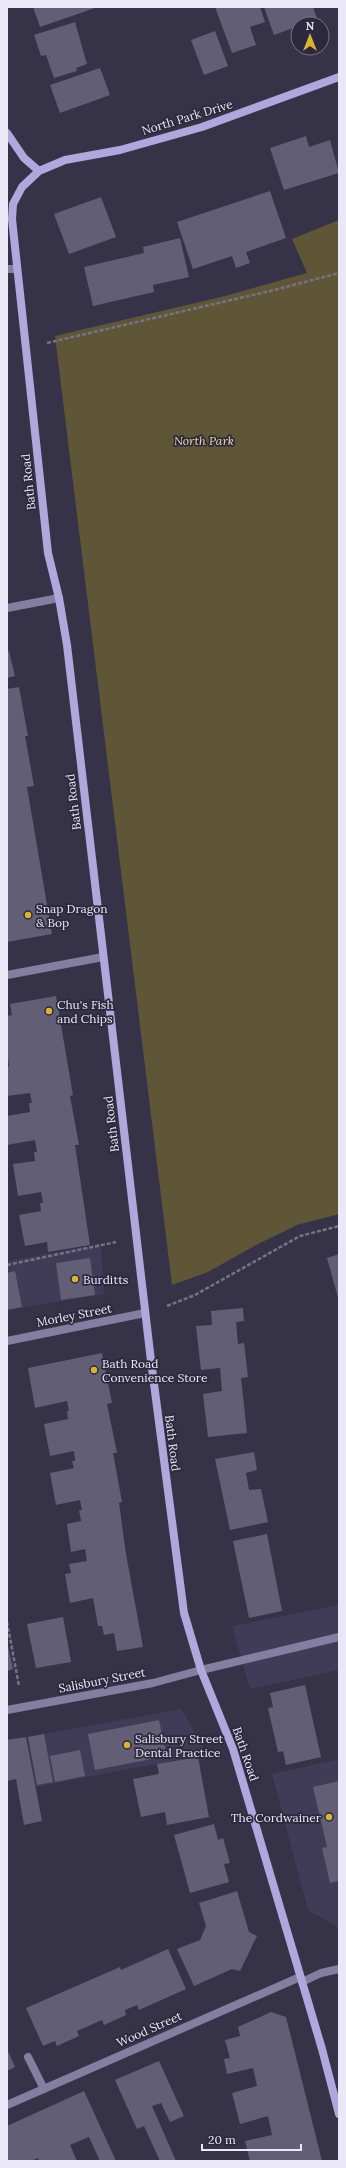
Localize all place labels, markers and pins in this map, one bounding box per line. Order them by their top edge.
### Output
place label: Snap Dragon & Bop [36,901,108,930]
marker: Snap Dragon & Bop [23,910,33,920]
place label: Chu's Fish and Chips [57,997,114,1026]
marker: Chu's Fish and Chips [44,1006,54,1016]
place label: Burditts [83,1272,129,1287]
marker: Burditts [70,1274,80,1284]
place label: Bath Road Convenience Store [102,1356,208,1385]
marker: Bath Road Convenience Store [89,1365,99,1375]
place label: Salisbury Street Dental Practice [135,1731,224,1760]
marker: Salisbury Street Dental Practice [122,1740,132,1750]
place label: The Cordwainer [231,1810,322,1825]
marker: The Cordwainer [324,1812,334,1822]

